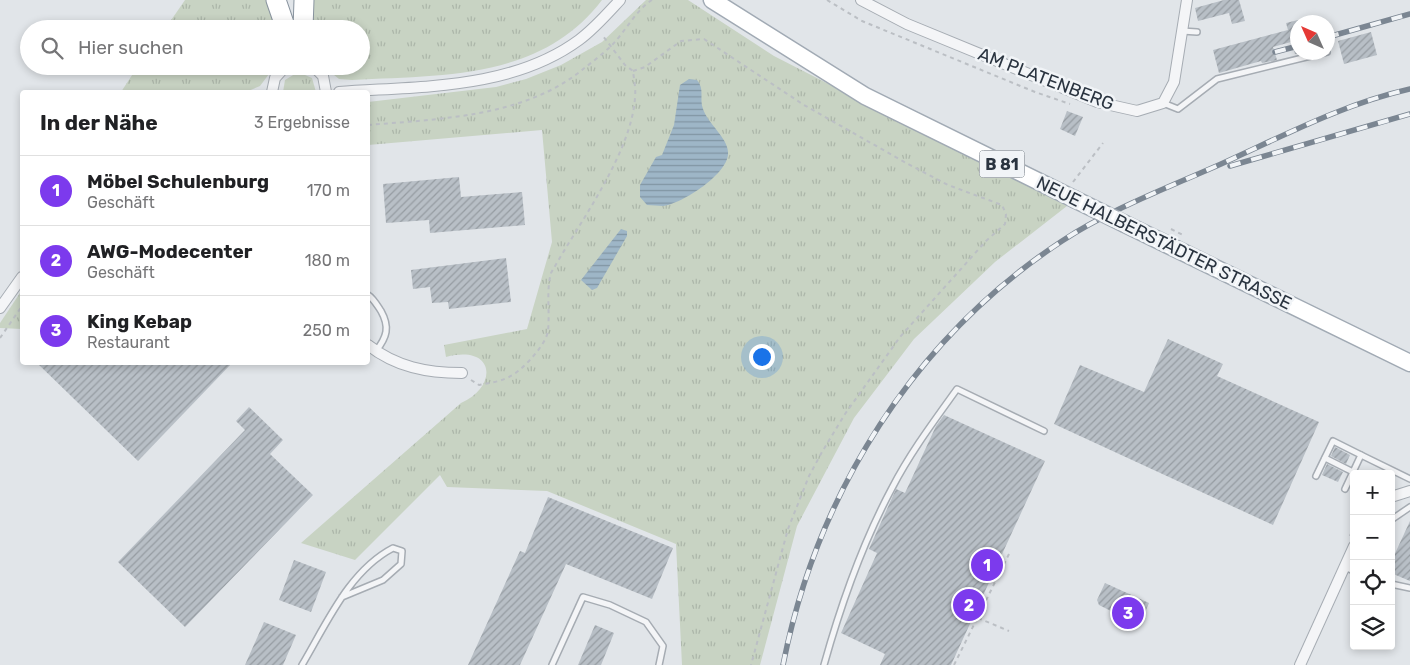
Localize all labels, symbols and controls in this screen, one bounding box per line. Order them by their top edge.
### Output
north arrow [1290,15,1335,60]
search box [20,20,370,75]
icon: search [38,34,66,62]
text: Hier suchen [78,36,184,59]
street label: AM PLATENBERG [975,43,1117,115]
text: In der Nähe [40,110,158,135]
text: 3 Ergebnisse [254,113,350,132]
road number: B 81 [980,150,1024,178]
text: Möbel Schulenburg [87,170,269,193]
street label: NEUE HALBERSTÄDTER STRASSE [1033,171,1295,315]
text: 1 [52,181,60,200]
text: 170 m [307,181,350,200]
text: Geschäft [87,193,155,212]
text: AWG-Modecenter [87,240,252,263]
text: 2 [51,251,61,270]
text: 180 m [305,251,350,270]
text: Geschäft [87,263,155,282]
text: King Kebap [87,310,192,333]
text: 3 [51,321,61,340]
text: 250 m [303,321,350,340]
text: Restaurant [87,333,170,352]
your location [749,344,775,370]
map controls [1350,470,1395,650]
button: + [1350,470,1395,515]
button: − [1350,515,1395,560]
pin: 1 [971,546,1003,584]
button: locate [1350,560,1395,605]
pin: 2 [953,586,985,624]
pin: 3 [1112,594,1144,632]
button: layers [1350,605,1395,650]

